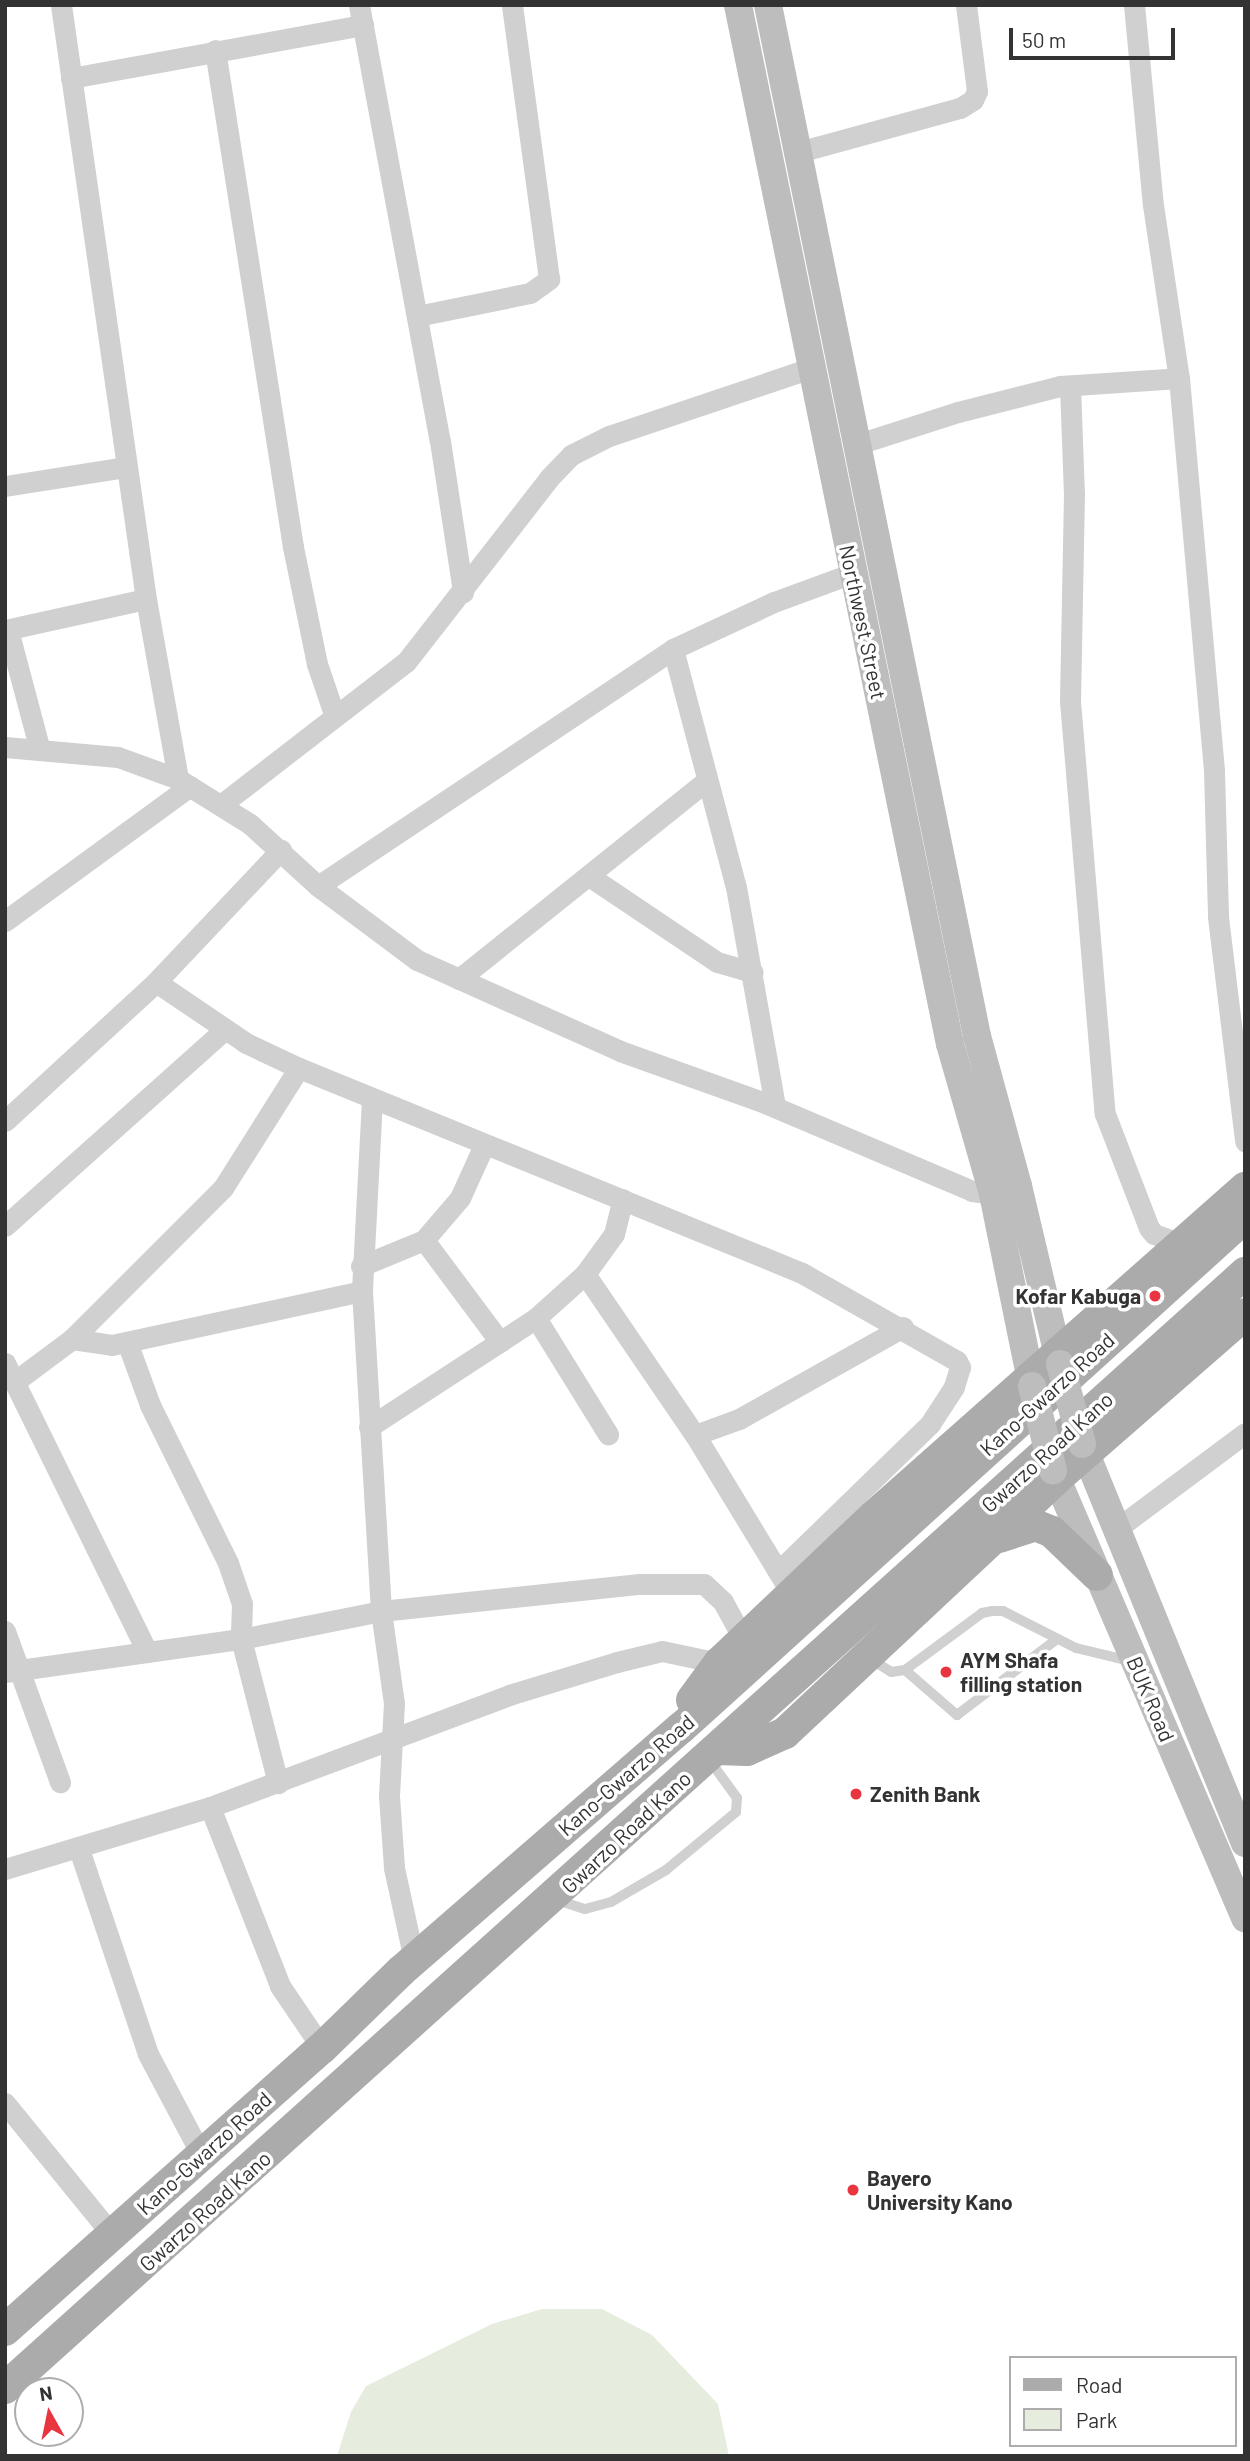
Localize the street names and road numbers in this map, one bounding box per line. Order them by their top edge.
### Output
street label: Northwest Street [834,542,892,702]
street label: Kano-Gwarzo Road [975,1327,1119,1461]
street label: Gwarzo Road Kano [976,1386,1118,1518]
street label: BUK Road [1122,1653,1180,1745]
street label: Kano-Gwarzo Road [553,1709,699,1841]
street label: Gwarzo Road Kano [556,1765,696,1899]
street label: Kano-Gwarzo Road [132,2086,276,2220]
street label: Gwarzo Road Kano [134,2145,276,2277]

